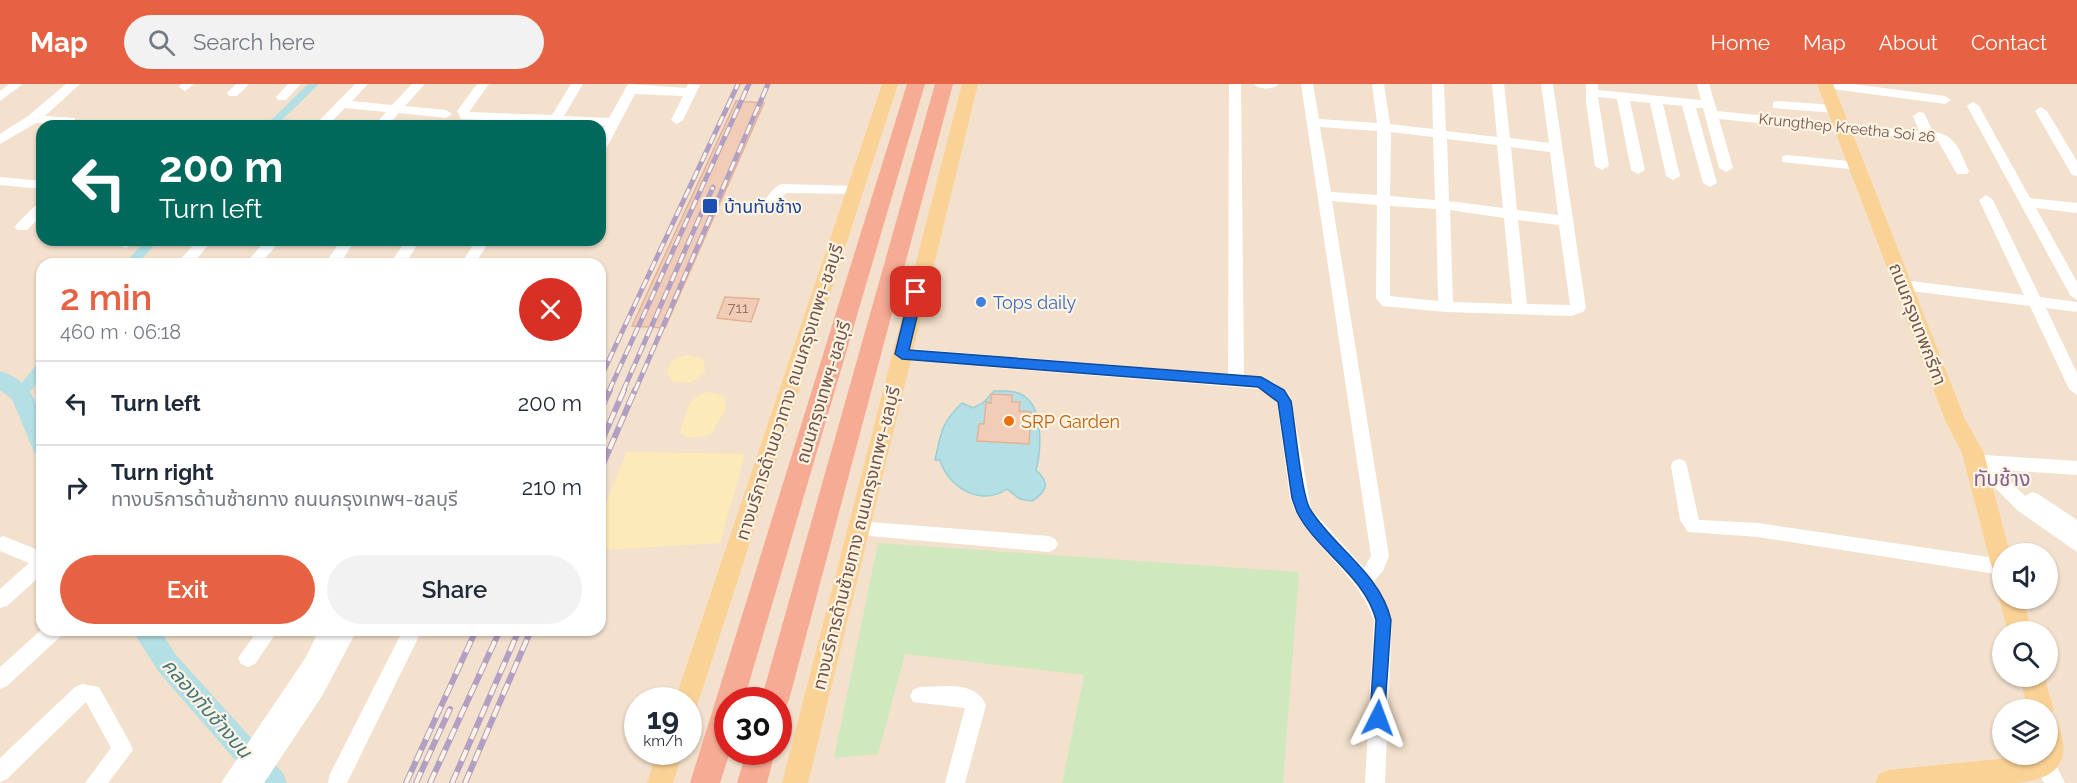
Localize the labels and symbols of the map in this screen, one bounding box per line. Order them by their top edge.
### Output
street label: Krungthep Kreetha Soi 26 [1758,110,1936,146]
place label: บ้านทับช้าง [724,196,802,217]
marker: บ้านทับช้าง [701,197,719,215]
street label: ทางบริการด้านขวาทาง ถนนกรุงเทพฯ-ชลบุรี [731,241,847,543]
street label: ถนนกรุงเทพกรีฑา [1884,260,1951,388]
pin [890,266,941,317]
place label: Tops daily [993,292,1077,313]
marker: Tops daily [974,295,988,309]
house number: 711 [728,299,749,317]
street label: ถนนกรุงเทพฯ-ชลบุรี [791,318,855,466]
street label: ทางบริการด้านซ้ายทาง ถนนกรุงเทพฯ-ชลบุรี [808,384,905,692]
place label: SRP Garden [1021,411,1120,432]
marker: SRP Garden [1002,414,1016,428]
district label: ทับช้าง [1974,466,2030,491]
water label: คลองทับช้างบน [157,653,258,764]
position arrow [1346,686,1410,750]
speed limit sign: 30 [714,687,792,765]

